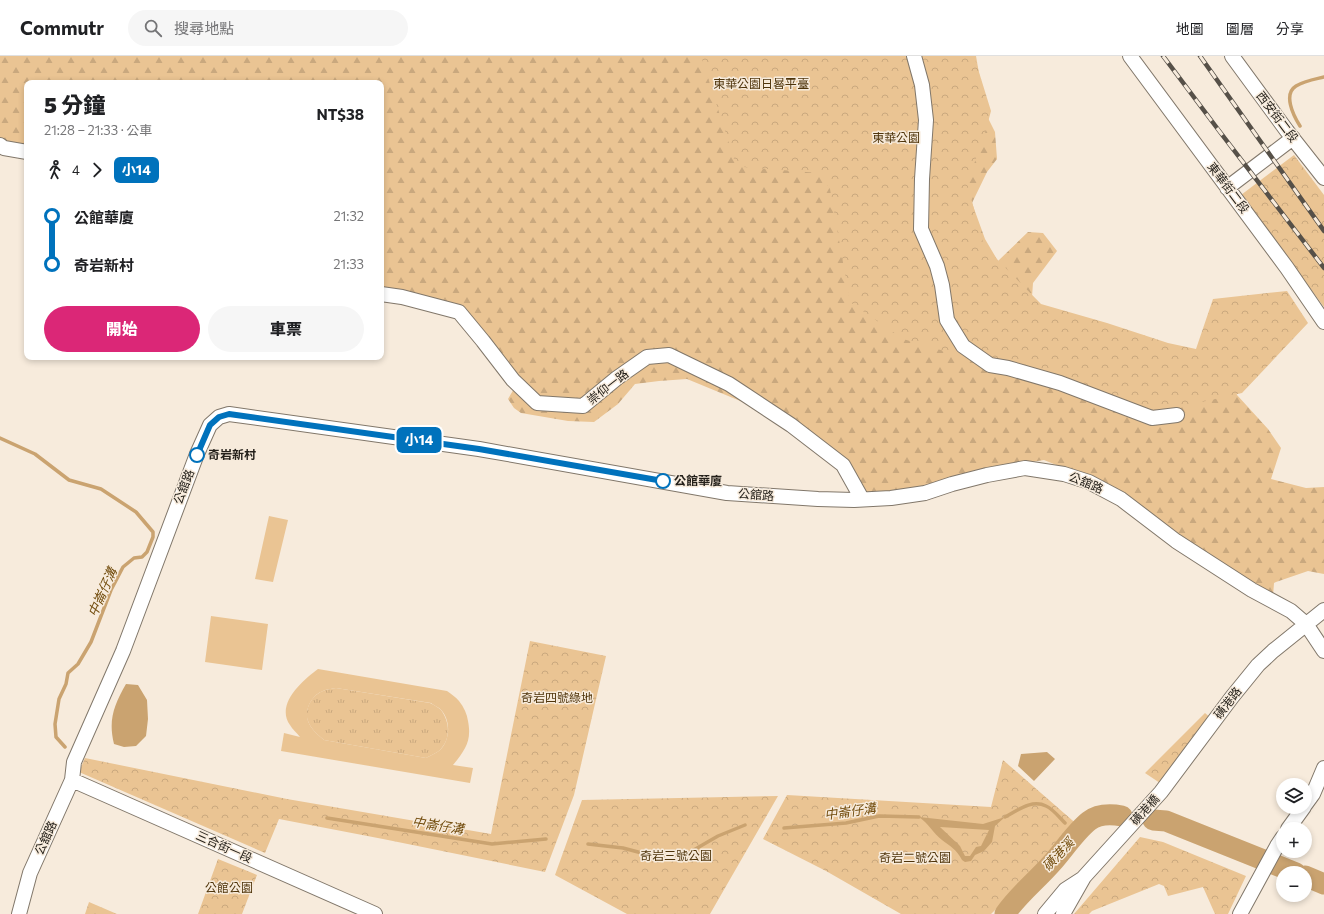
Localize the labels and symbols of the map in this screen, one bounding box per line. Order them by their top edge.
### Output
park label: 東華公園日晷平臺 [713,76,809,90]
street label: 西安街二段 [1254,88,1301,145]
park label: 東華公園 [872,130,920,144]
street label: 東華街二段 [1205,159,1252,216]
street label: 崇仰一路 [584,366,631,407]
line badge: 小14 [396,427,442,453]
marker: 奇岩新村 [189,447,205,463]
place label: 奇岩新村 [208,447,256,461]
street label: 公舘路 [170,467,196,506]
street label: 公舘路 [1067,469,1106,496]
marker: 公館華廈 [655,473,671,489]
place label: 公館華廈 [674,473,722,487]
street label: 公舘路 [738,486,775,502]
water label: 中崙仔溝 [84,563,121,619]
street label: 磺港路 [1211,684,1244,721]
park label: 奇岩四號綠地 [521,690,593,704]
street label: 磺港橋 [1127,791,1162,827]
water label: 中崙仔溝 [823,799,879,823]
water label: 中崙仔溝 [411,813,467,837]
street label: 公舘路 [31,818,59,857]
street label: 三合街一段 [194,827,255,865]
water label: 磺港溪 [1039,833,1079,874]
park label: 奇岩三號公園 [640,848,712,862]
park label: 奇岩二號公園 [879,850,951,864]
park label: 公館公園 [205,880,253,894]

